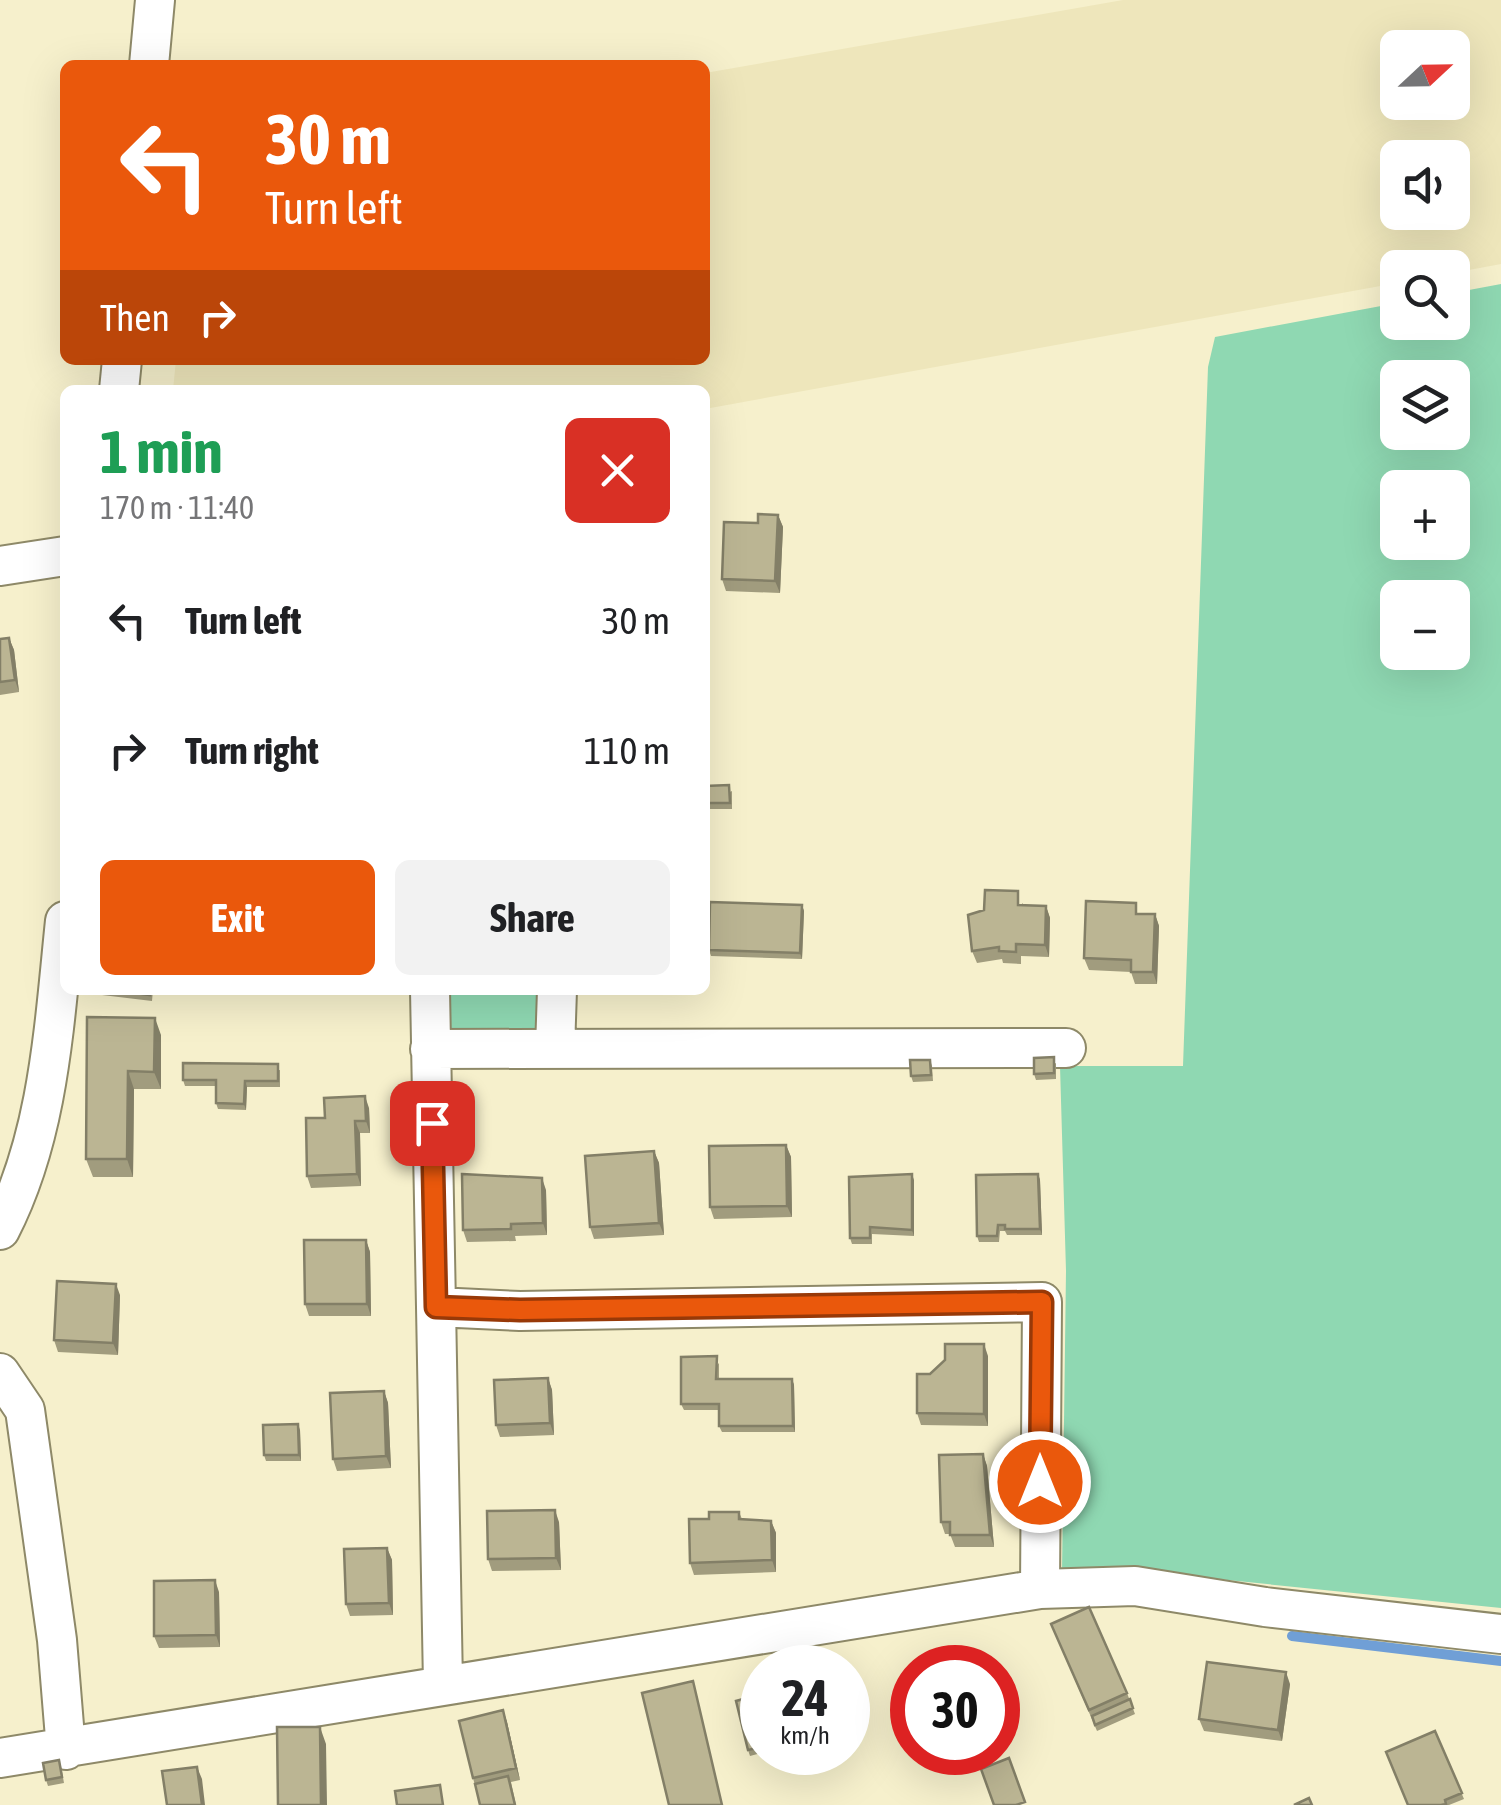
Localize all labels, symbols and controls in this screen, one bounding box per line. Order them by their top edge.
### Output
north arrow [1380,30,1470,120]
map controls [1380,30,1470,670]
text: 30 m [265,99,391,179]
icon: left [100,100,230,230]
button: sound [1380,140,1470,230]
text: Turn left [265,182,403,234]
button: search [1380,250,1470,340]
icon: right [190,290,245,345]
text: Then [100,296,170,339]
button: layers [1380,360,1470,450]
text: 1 min [100,417,223,486]
button: close [565,418,670,523]
button: + [1380,470,1470,560]
text: 170 m · 11:40 [100,489,254,526]
button: − [1380,580,1470,670]
icon: left [100,593,155,648]
text: Turn left [185,599,301,642]
text: 30 m [602,599,670,642]
icon: right [100,723,155,778]
text: Turn right [185,729,319,772]
text: 110 m [584,729,670,772]
button: Exit [100,860,375,975]
button: Share [395,860,670,975]
pin [390,1081,475,1166]
icon: arrive [405,1096,460,1151]
position arrow [988,1430,1092,1534]
speed limit sign: 30 [890,1645,1020,1775]
text: 24 [781,1669,828,1727]
text: km/h [780,1721,830,1749]

